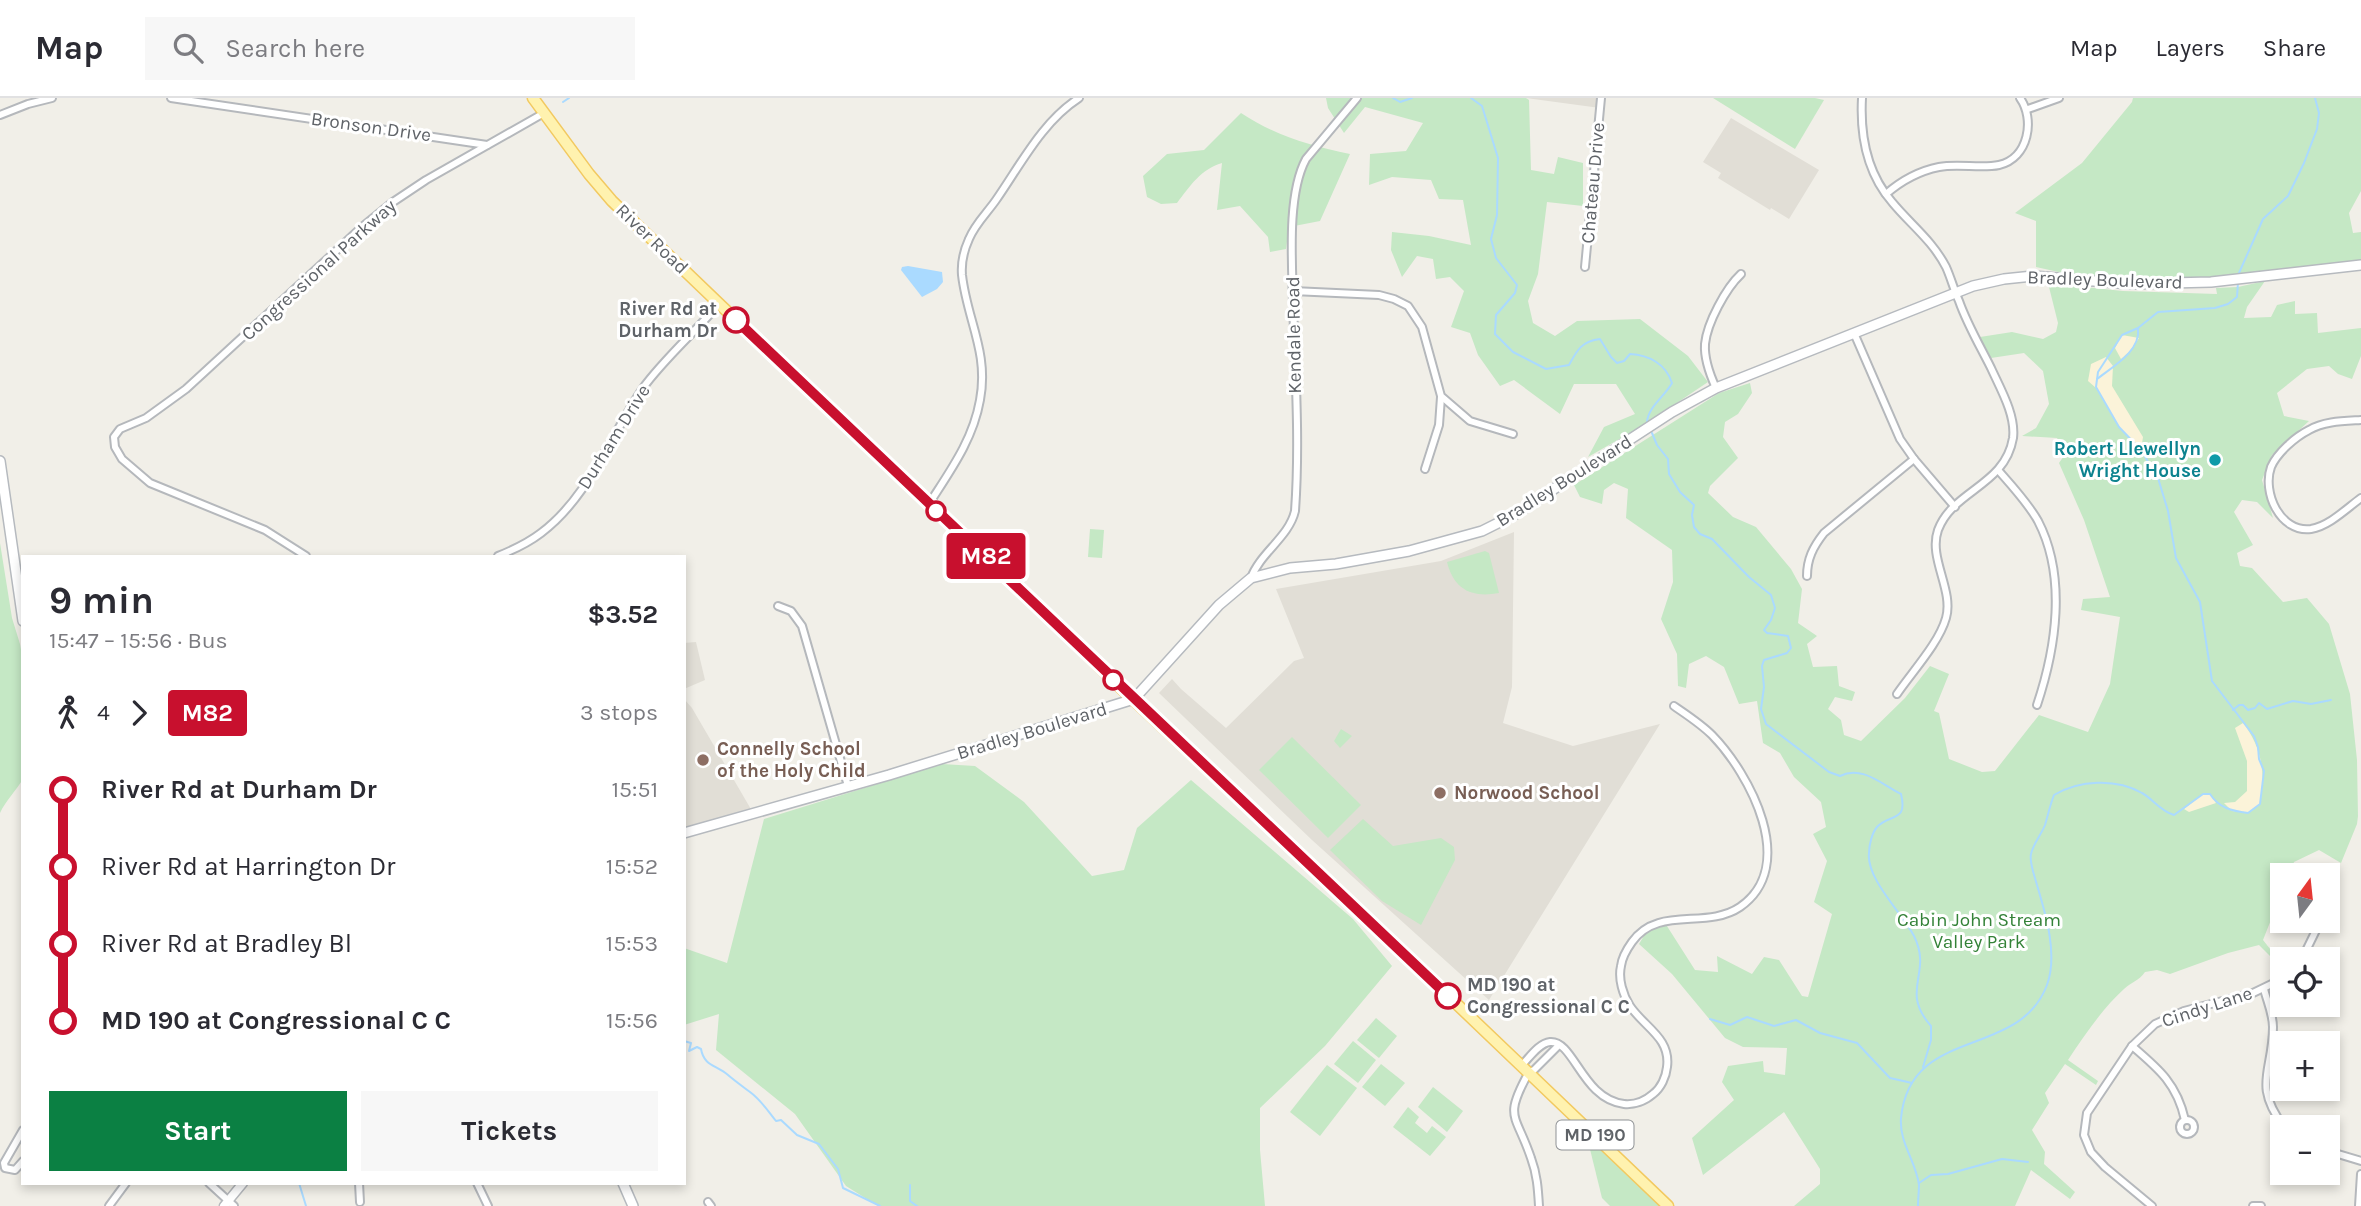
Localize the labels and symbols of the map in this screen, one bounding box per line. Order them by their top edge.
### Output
street label: Bronson Drive [309,108,433,146]
street label: Chateau Drive [1577,122,1609,244]
street label: Congressional Parkway [237,195,401,345]
street label: River Road [611,199,693,279]
street label: Bradley Boulevard [2027,266,2183,294]
street label: Kendale Road [1282,276,1306,394]
place label: River Rd at Durham Dr [618,298,718,342]
marker: River Rd at Durham Dr [723,307,749,333]
street label: Durham Drive [573,380,655,494]
street label: Bradley Boulevard [1492,430,1636,532]
place label: Robert Llewellyn Wright House [2054,438,2201,482]
marker: Robert Llewellyn Wright House [2207,452,2223,468]
unlabelled marker [926,501,946,521]
line badge: M82 [946,533,1026,579]
unlabelled marker [1103,670,1123,690]
street label: Bradley Boulevard [954,698,1110,764]
place label: Connelly School of the Holy Child [717,738,866,782]
marker: Connelly School of the Holy Child [695,752,711,768]
place label: Norwood School [1454,782,1600,804]
marker: Norwood School [1432,785,1448,801]
north arrow [2270,863,2340,933]
park label: Cabin John Stream Valley Park [1897,909,2061,953]
place label: MD 190 at Congressional C C [1467,974,1630,1018]
street label: Cindy Lane [2159,982,2255,1032]
marker: MD 190 at Congressional C C [1435,983,1461,1009]
road number: MD 190 [1556,1120,1634,1150]

